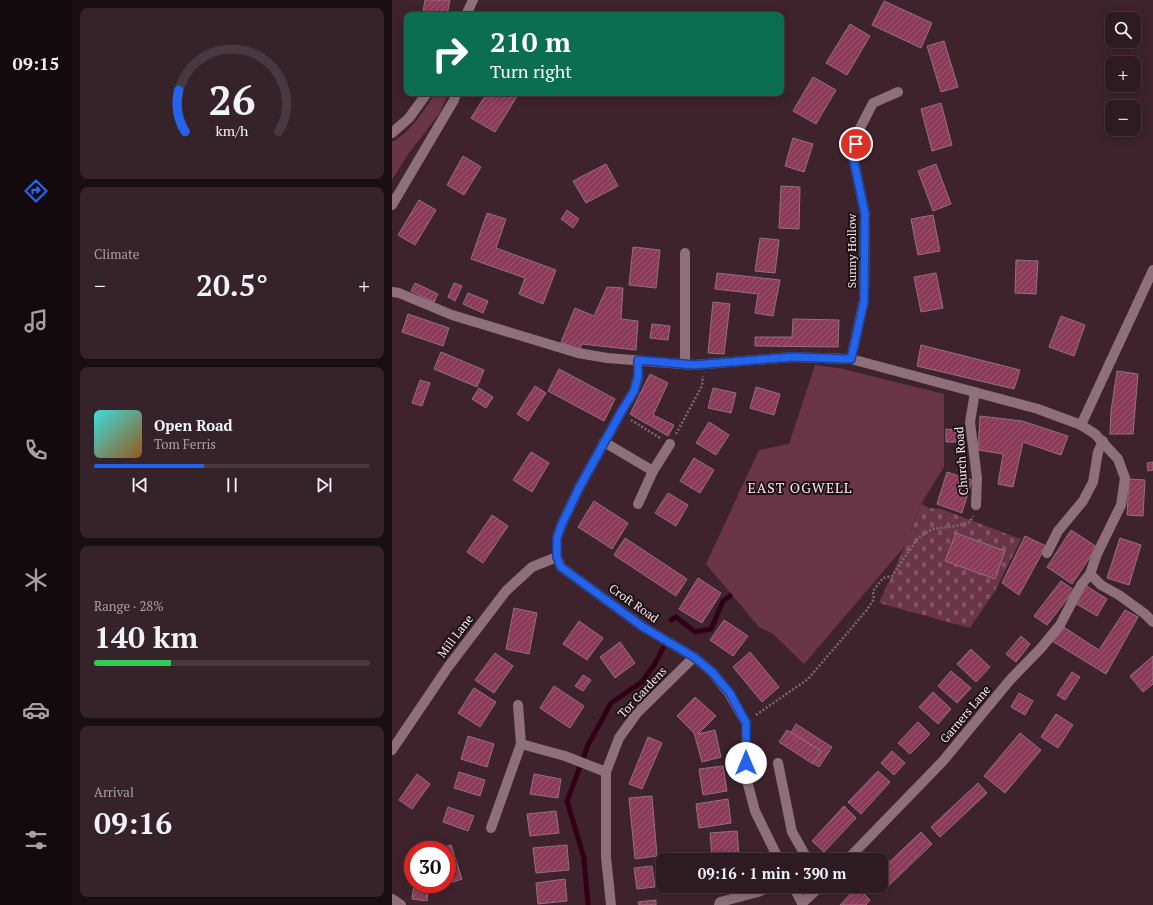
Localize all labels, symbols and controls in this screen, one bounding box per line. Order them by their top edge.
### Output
map controls [1105,12,1141,136]
button: search [1105,12,1141,48]
text: 210 m [490,23,571,60]
icon: right [424,28,476,80]
text: 09:15 [13,51,59,75]
button: + [1105,56,1141,92]
text: Turn right [490,59,572,83]
text: 26 [208,72,256,127]
button: − [1105,100,1141,136]
text: km/h [216,120,249,139]
pin [839,127,873,161]
icon: arrive [845,133,867,155]
icon: directions [22,177,50,205]
street label: Sunny Hollow [844,214,859,288]
text: Climate [94,245,139,263]
text: 20.5° [196,265,268,305]
text: − [94,271,106,300]
text: + [358,271,370,300]
icon: music [22,307,50,335]
text: Open Road [154,415,233,435]
street label: Church Road [951,426,971,496]
text: Tom Ferris [154,435,216,453]
icon: phone [22,436,50,464]
icon: previous [129,474,151,496]
icon: pause [221,474,243,496]
icon: next [313,474,335,496]
district label: EAST OGWELL [748,478,852,497]
icon: climate [22,566,50,594]
street label: Croft Road [606,580,662,626]
text: Range · 28% [94,597,164,615]
street label: Mill Lane [434,612,476,660]
text: 140 km [94,617,198,657]
street label: Tor Gardens [614,663,670,721]
street label: Garners Lane [937,682,993,746]
icon: car [22,696,50,724]
position arrow [725,742,767,784]
text: Arrival [94,783,134,801]
text: 09:16 [94,803,172,843]
icon: filters [22,826,50,854]
speed limit sign: 30 [404,841,456,893]
text: 09:16 · 1 min · 390 m [698,863,846,883]

